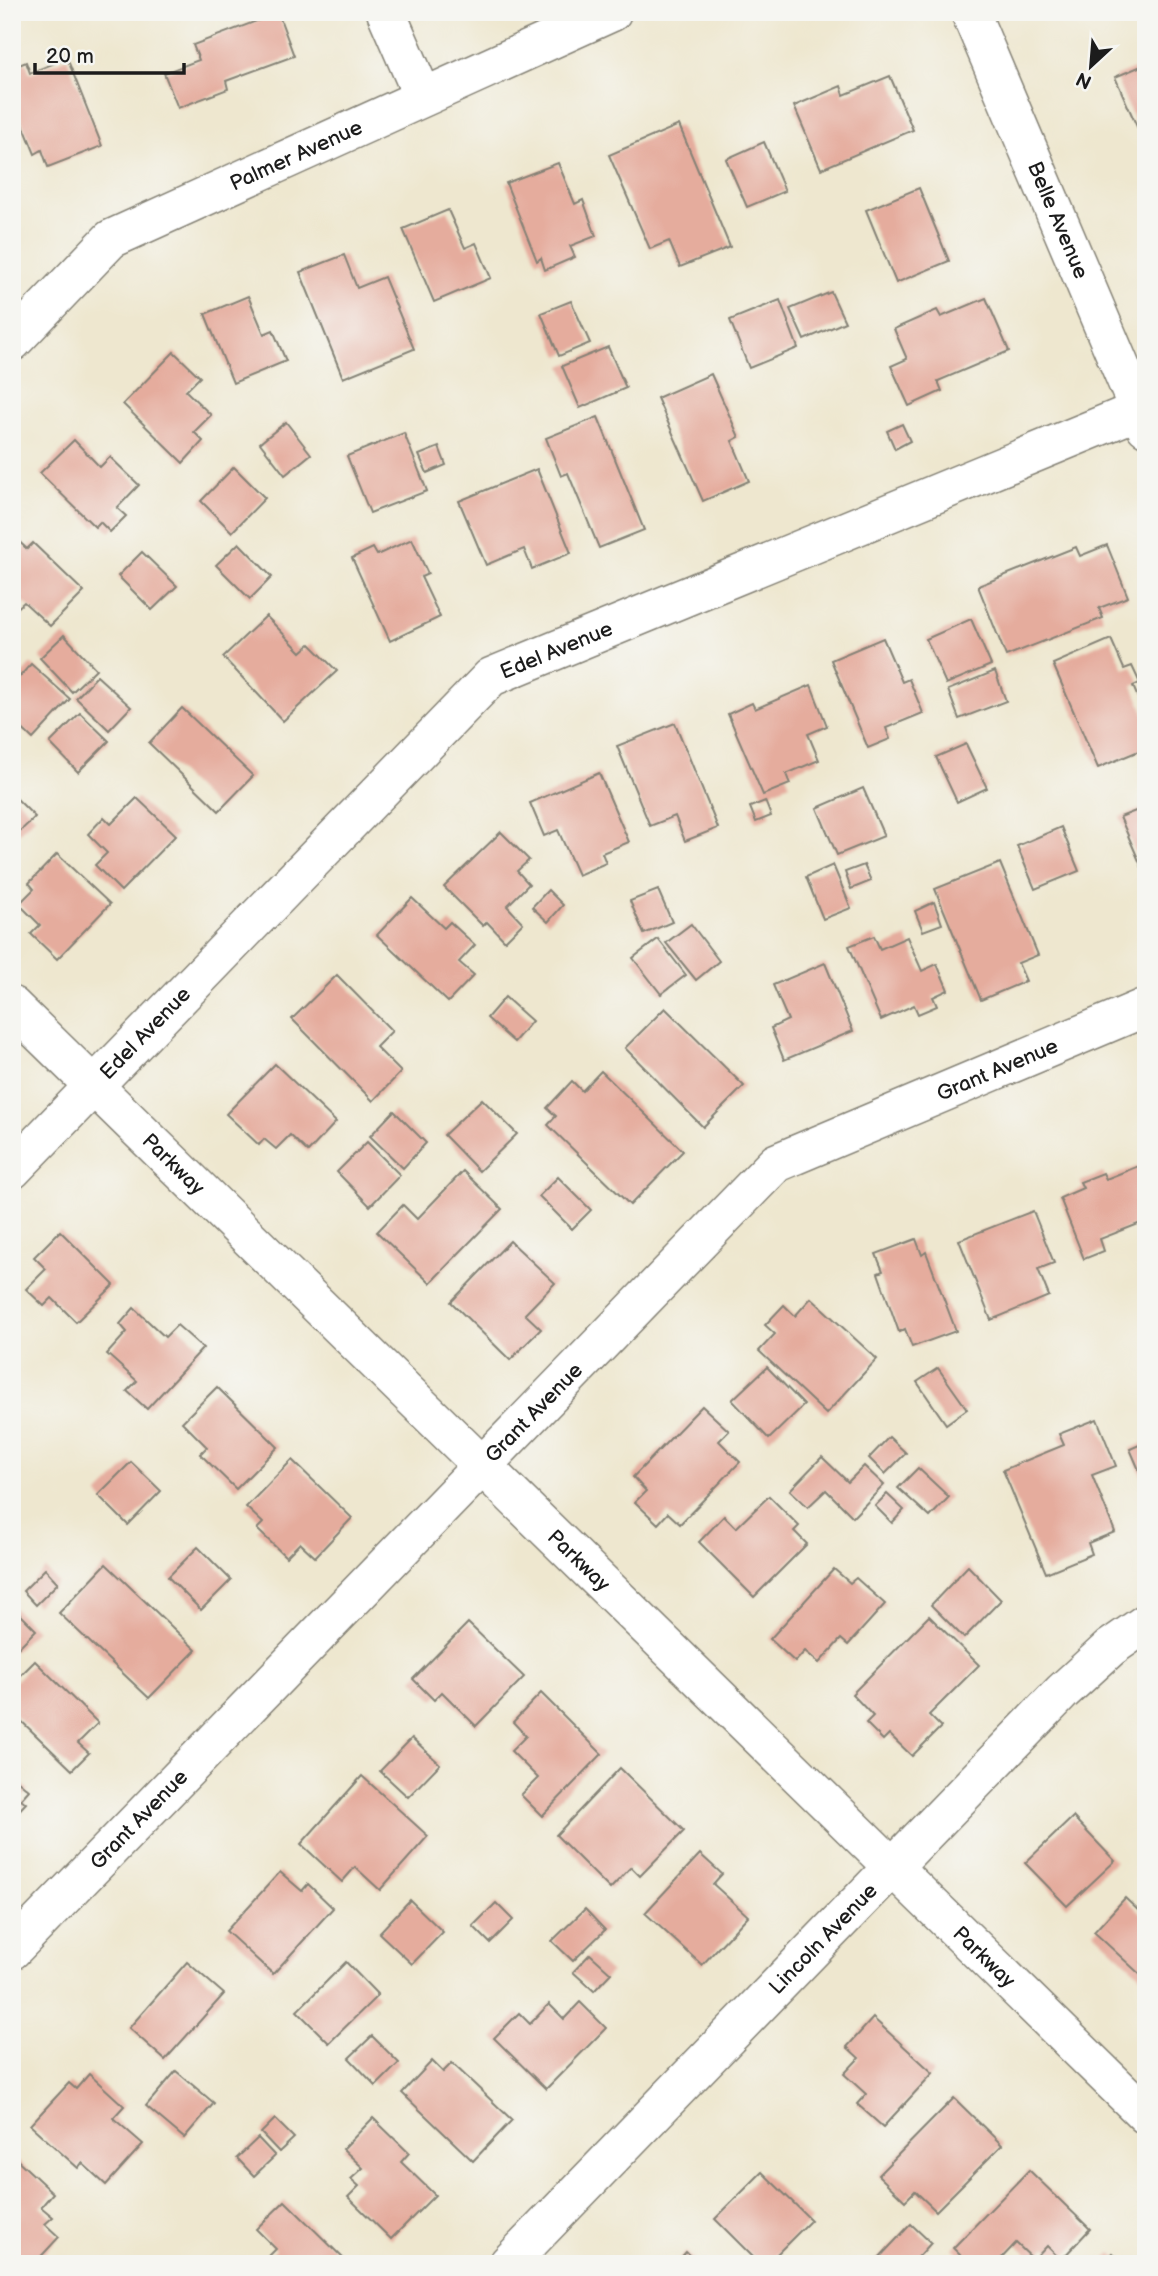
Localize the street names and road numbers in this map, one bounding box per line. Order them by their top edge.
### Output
street label: Palmer Avenue [226,114,366,196]
street label: Belle Avenue [1022,158,1094,282]
street label: Edel Avenue [496,616,616,684]
street label: Edel Avenue [95,982,196,1084]
street label: Grant Avenue [933,1033,1062,1106]
street label: Parkway [137,1128,210,1200]
street label: Grant Avenue [480,1357,588,1468]
street label: Parkway [543,1524,616,1597]
street label: Grant Avenue [85,1764,193,1875]
street label: Lincoln Avenue [764,1878,882,1999]
street label: Parkway [948,1921,1021,1993]

